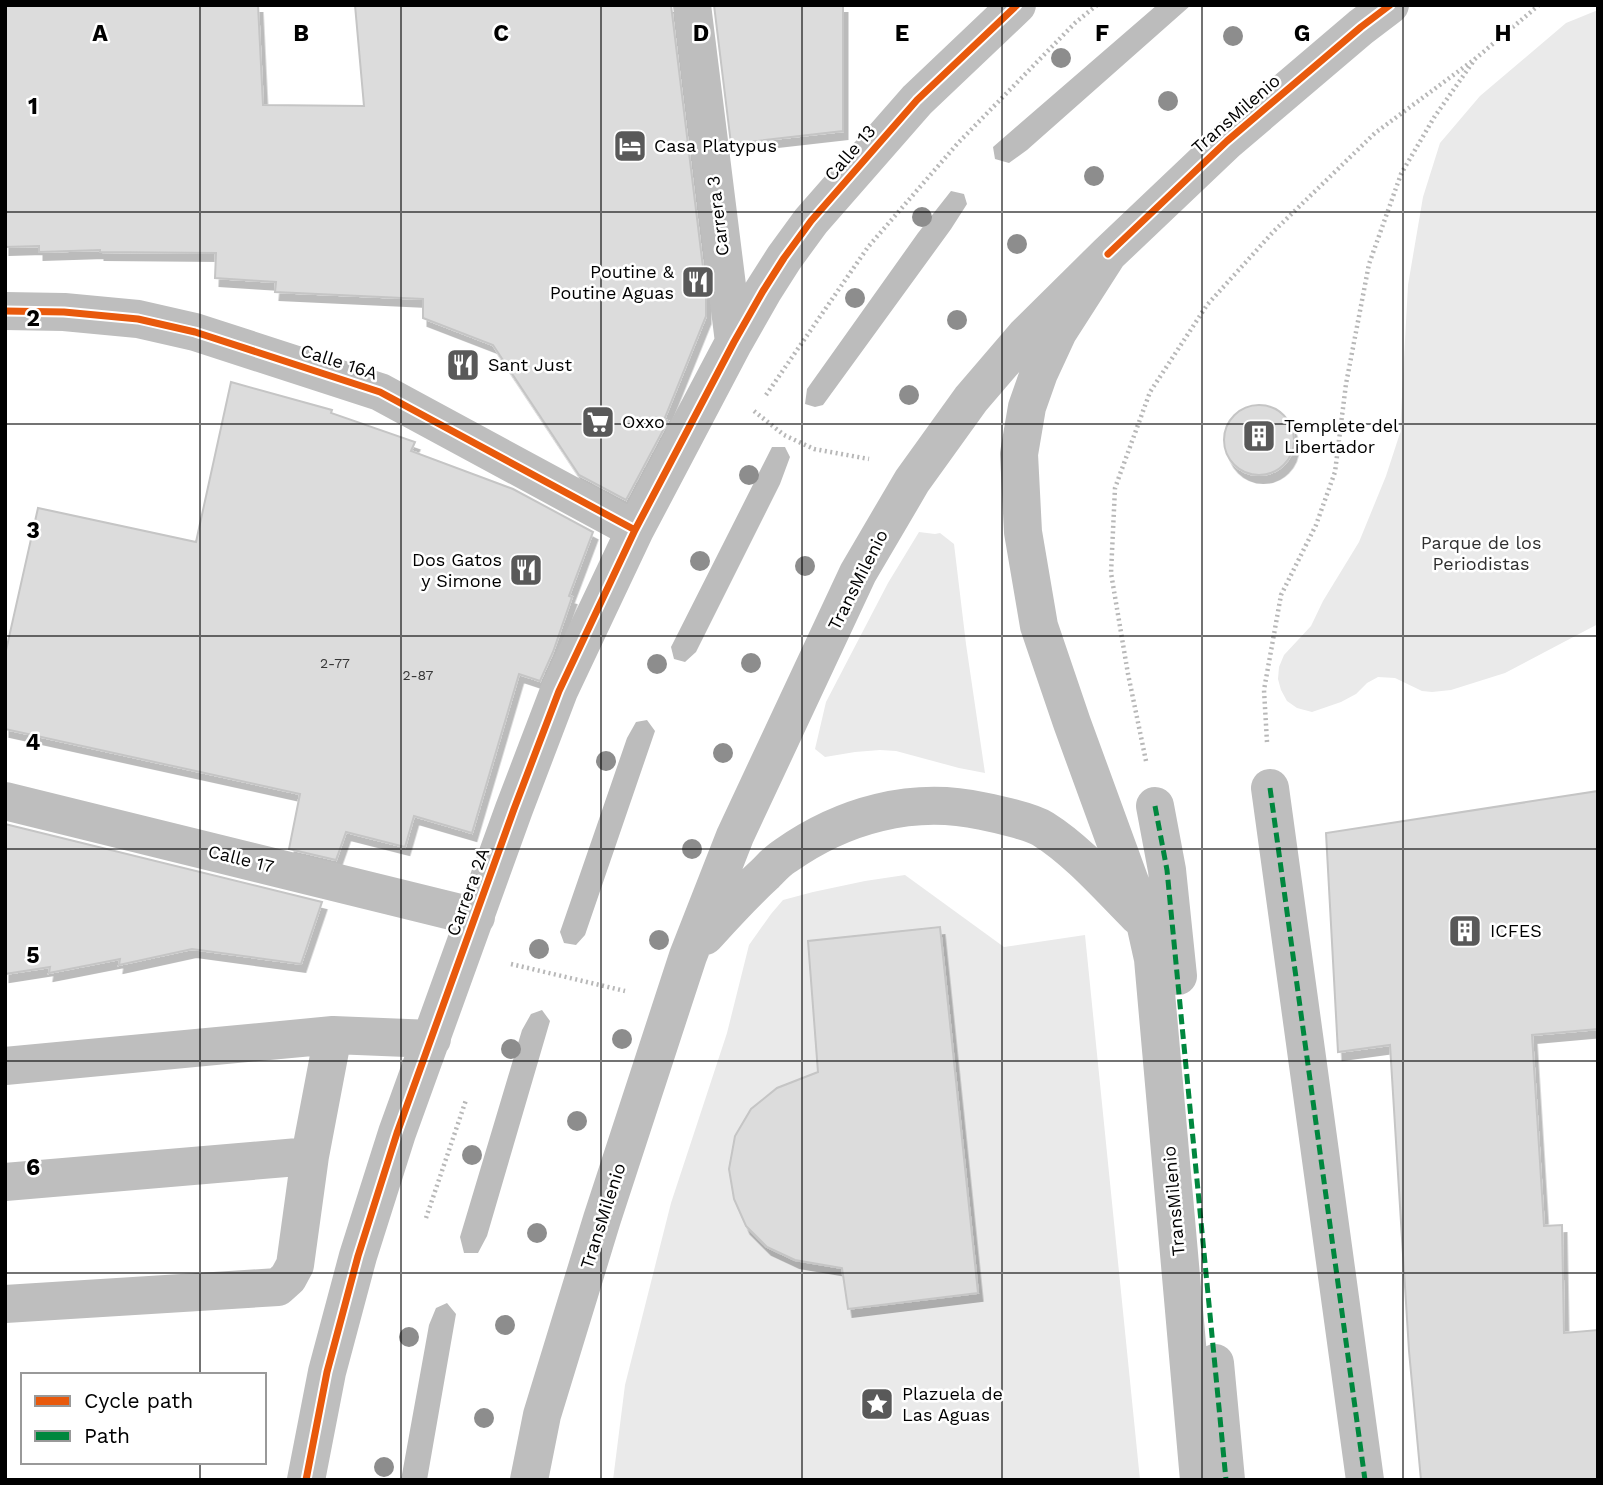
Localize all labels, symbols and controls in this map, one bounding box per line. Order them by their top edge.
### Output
text: A [92,20,108,47]
text: B [293,20,309,47]
text: C [493,20,509,47]
text: D [693,20,709,47]
text: E [895,20,909,47]
text: F [1095,20,1109,47]
text: G [1294,20,1310,47]
text: H [1494,20,1512,47]
street label: TransMilenio [1187,70,1284,158]
text: 1 [28,93,38,120]
street label: Calle 13 [820,120,880,185]
hotel icon: Casa Platypus [611,127,649,165]
place label: Casa Platypus [654,135,777,156]
street label: Carrera 3 [702,175,733,257]
place label: Poutine & Poutine Aguas [550,261,675,303]
restaurant icon: Poutine & Poutine Aguas [679,263,717,301]
text: 2 [26,305,40,332]
street label: Calle 16A [298,339,380,384]
restaurant icon: Sant Just [444,346,482,384]
place label: Sant Just [488,354,572,375]
supermarket icon: Oxxo [579,403,617,441]
place label: Oxxo [622,411,665,432]
place label: Templete del Libertador [1284,415,1399,457]
building icon: Templete del Libertador [1240,417,1278,455]
text: 3 [26,517,40,544]
street label: TransMilenio [823,526,892,634]
park label: Parque de los Periodistas [1421,532,1541,574]
place label: Dos Gatos y Simone [412,549,502,591]
restaurant icon: Dos Gatos y Simone [507,551,545,589]
house number: 2-77 [320,655,350,671]
house number: 2-87 [403,667,434,683]
text: 4 [26,729,41,756]
street label: Calle 17 [206,840,276,877]
street label: Carrera 2A [442,845,493,939]
building icon: ICFES [1446,912,1484,950]
place label: ICFES [1490,920,1542,941]
text: 5 [26,942,40,969]
street label: TransMilenio [1158,1145,1189,1257]
text: 6 [26,1154,40,1181]
street label: TransMilenio [576,1160,630,1272]
legend [21,1373,266,1464]
place label: Plazuela de Las Aguas [902,1383,1003,1425]
place icon: Plazuela de Las Aguas [858,1385,896,1423]
text: Cycle path [84,1388,193,1413]
text: Path [84,1423,130,1448]

